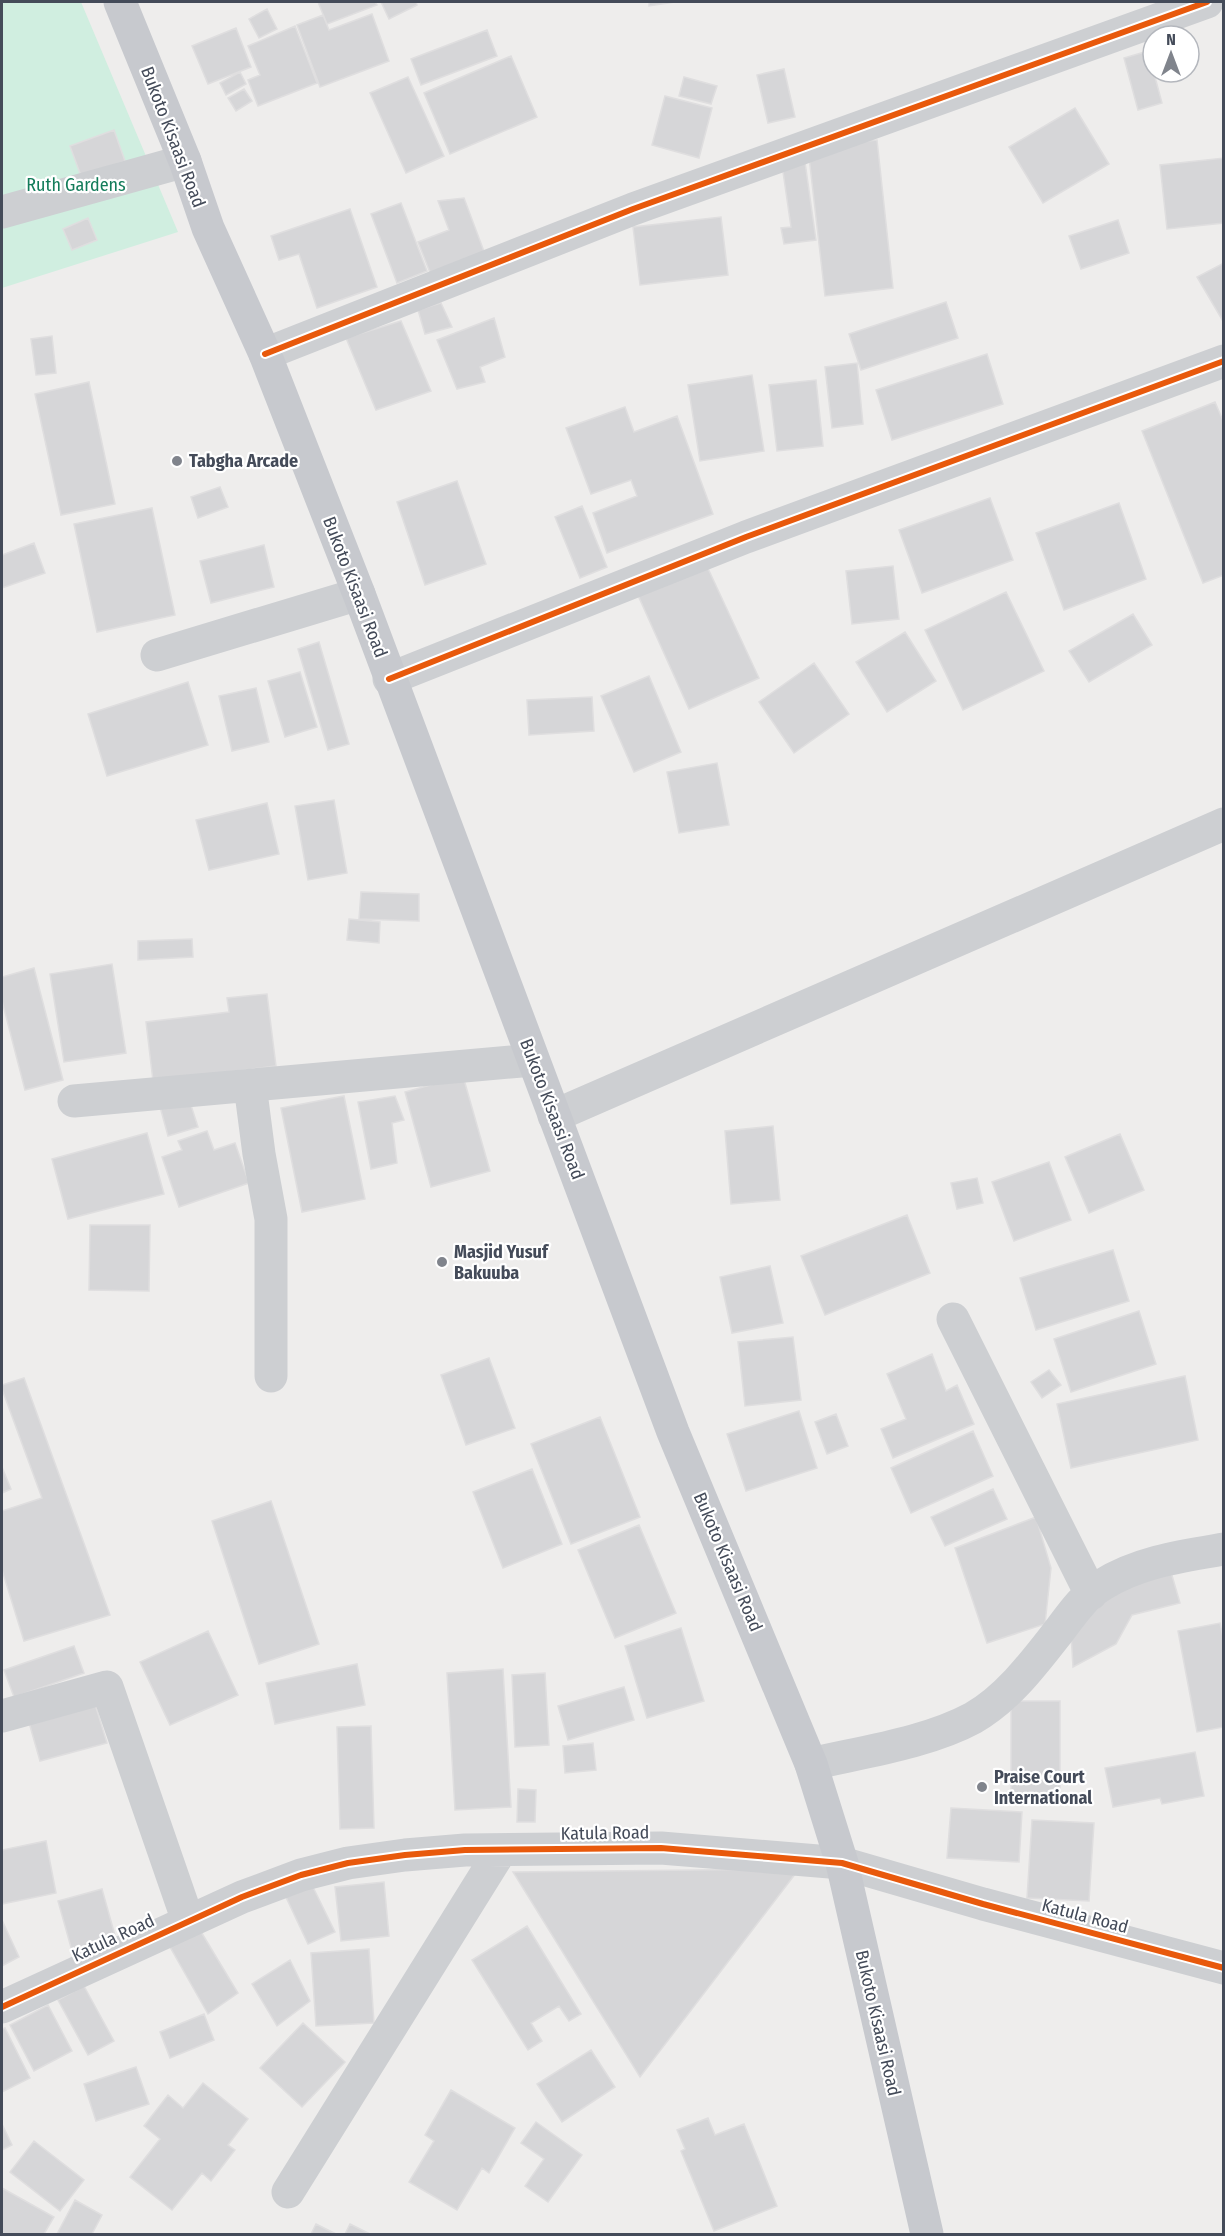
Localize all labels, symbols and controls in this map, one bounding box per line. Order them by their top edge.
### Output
north arrow [1141,24,1201,84]
text: N [1166,30,1176,49]
street label: Bukoto Kisaasi Road [136,63,210,211]
park label: Ruth Gardens [26,174,126,196]
place label: Tabgha Arcade [189,450,298,472]
marker: Tabgha Arcade [170,454,184,468]
street label: Bukoto Kisaasi Road [318,513,392,661]
street label: Bukoto Kisaasi Road [515,1035,589,1183]
place label: Masjid Yusuf Bakuuba [454,1241,550,1284]
marker: Masjid Yusuf Bakuuba [435,1255,449,1269]
street label: Bukoto Kisaasi Road [689,1489,767,1635]
place label: Praise Court International [994,1766,1092,1809]
marker: Praise Court International [975,1780,989,1794]
street label: Katula Road [561,1821,649,1845]
street label: Katula Road [1039,1894,1131,1938]
street label: Katula Road [68,1909,158,1967]
street label: Bukoto Kisaasi Road [851,1948,905,2098]

